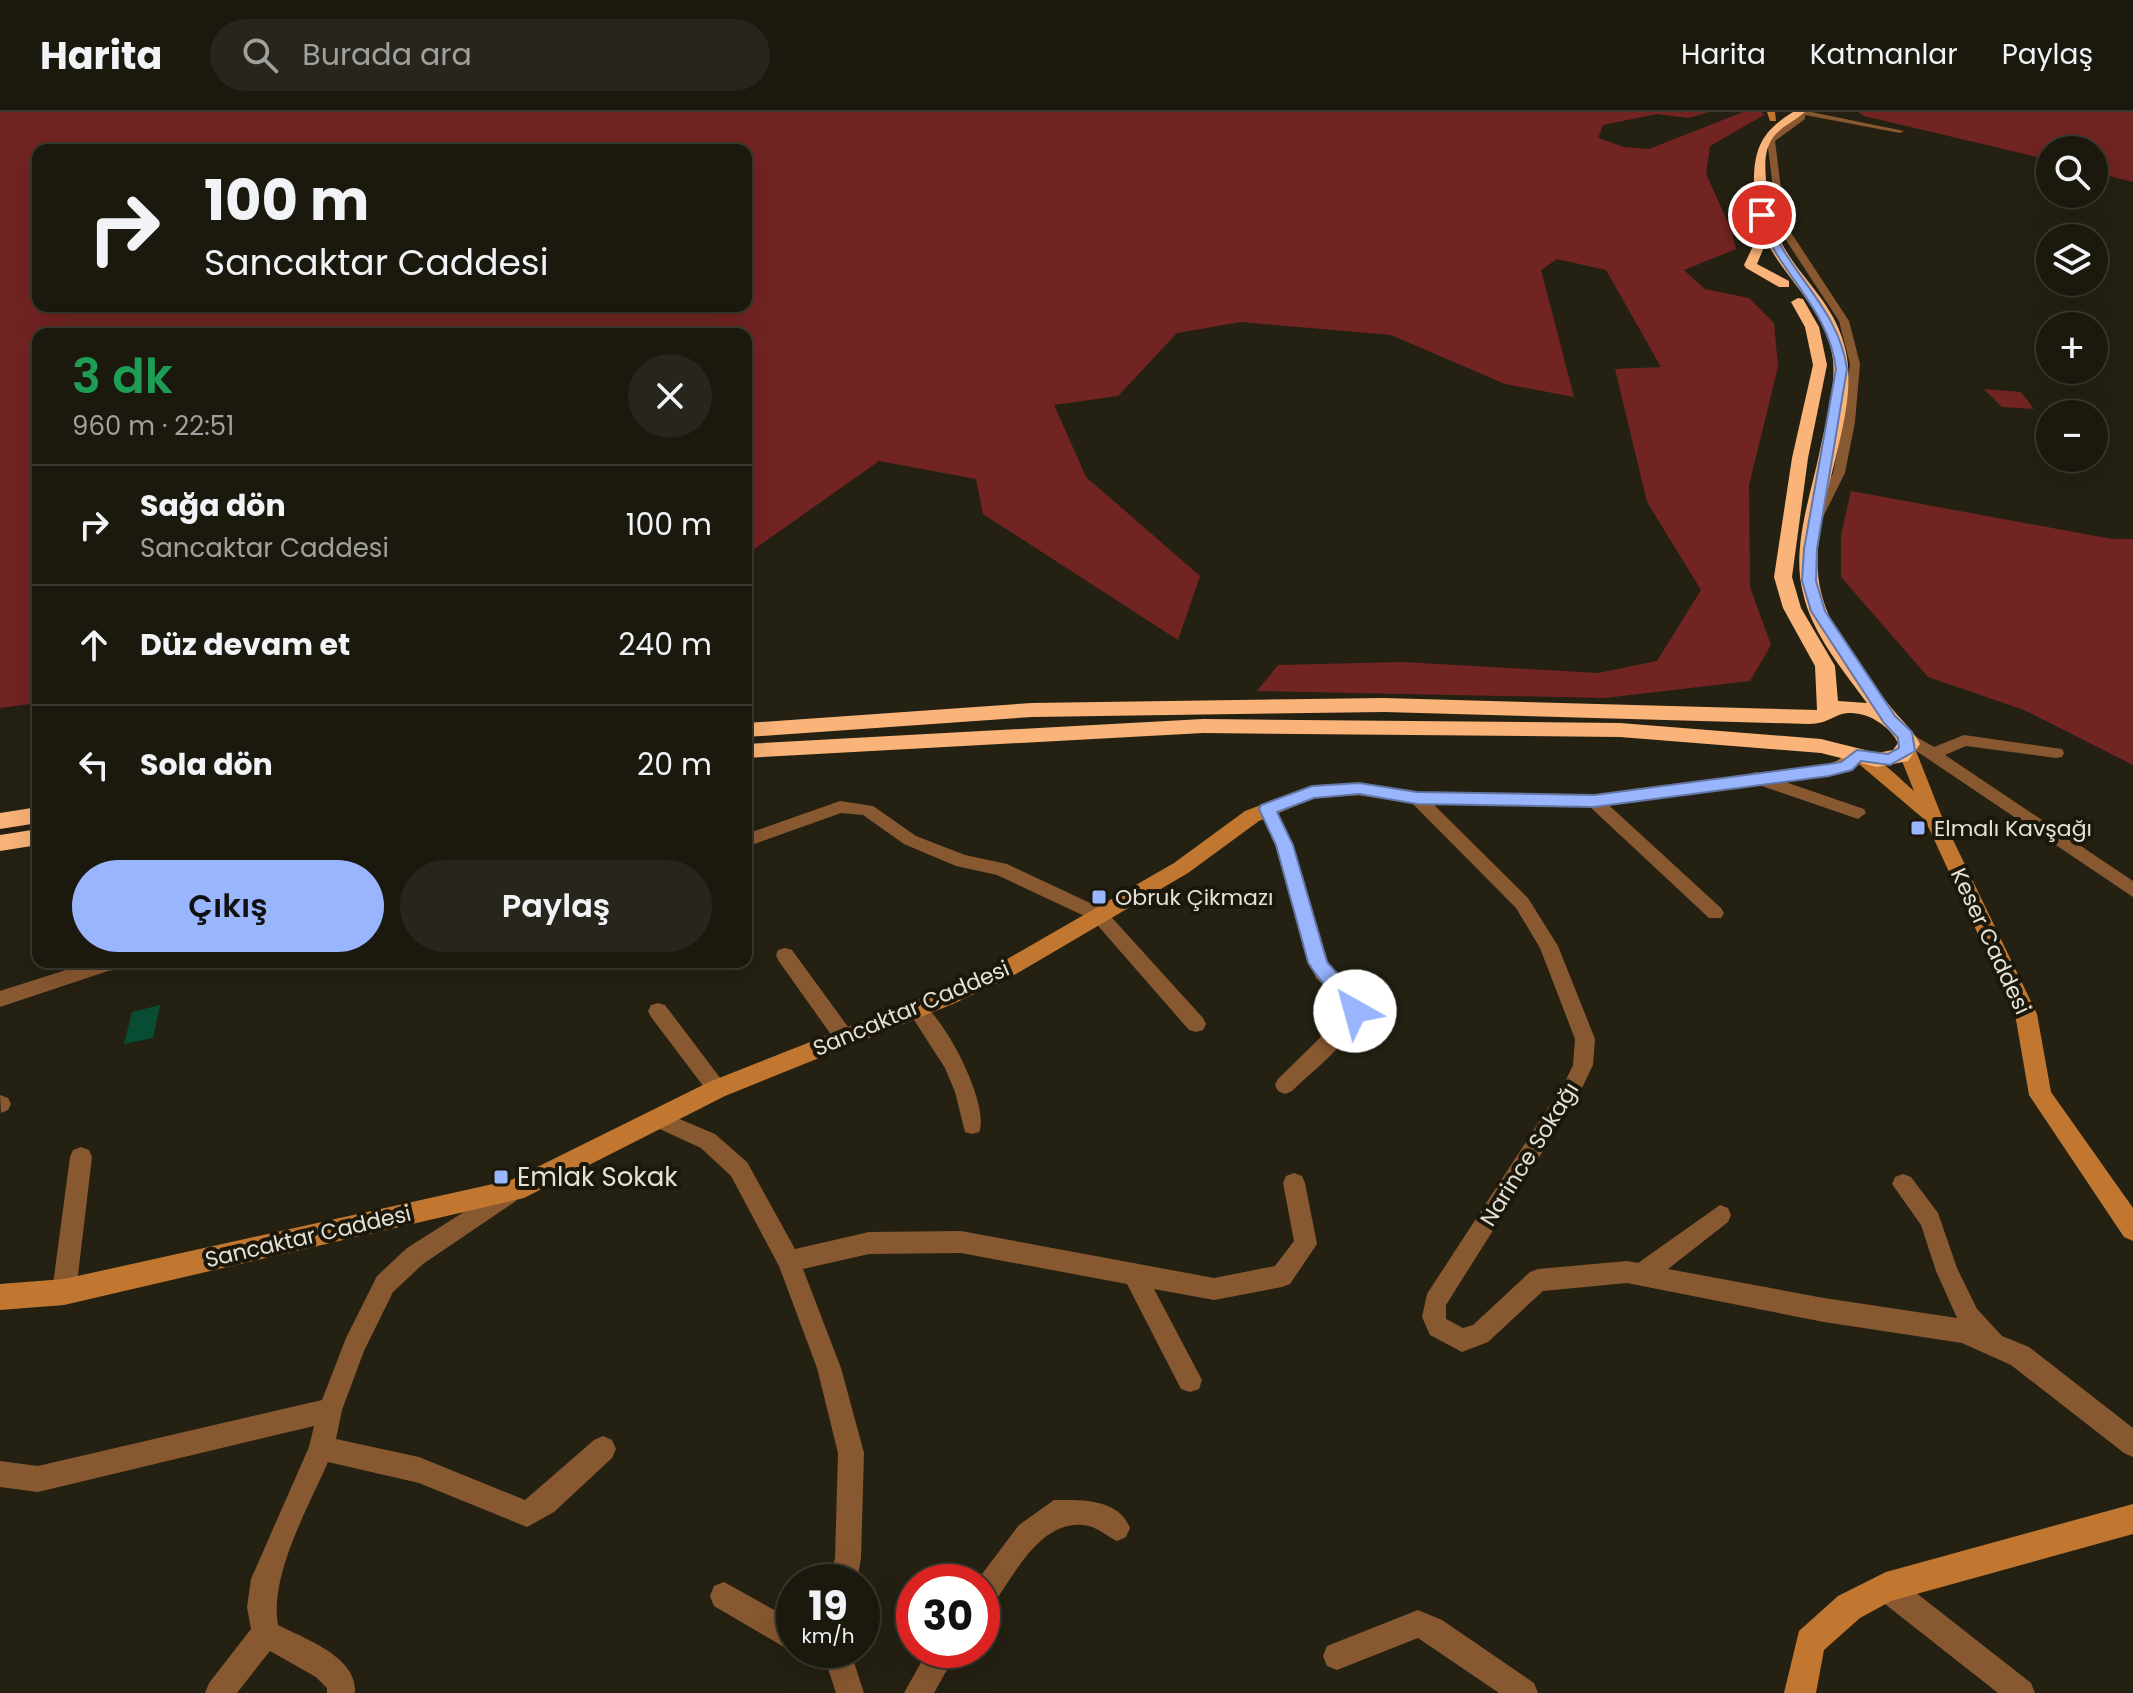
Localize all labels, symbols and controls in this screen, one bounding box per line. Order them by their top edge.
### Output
search box [210,19,770,91]
text: Harita [40,29,162,82]
icon: search [238,33,282,77]
text: Burada ara [302,33,472,76]
text: Harita [1681,35,1766,74]
text: Katmanlar [1810,35,1958,74]
text: Paylaş [2002,35,2093,74]
map controls [2036,136,2108,472]
button: search [2036,136,2108,208]
text: 100 m [204,161,369,240]
icon: right [72,176,176,280]
pin [1728,181,1796,249]
icon: arrive [1740,193,1784,237]
button: layers [2036,224,2108,296]
text: Sancaktar Caddesi [204,237,548,288]
button: + [2036,312,2108,384]
text: 3 dk [72,343,173,410]
button: close [628,354,712,438]
button: − [2036,400,2108,472]
text: 960 m · 22:51 [72,408,234,444]
text: Sağa dön [140,484,286,527]
icon: right [72,503,116,547]
text: 100 m [626,503,712,546]
text: Sancaktar Caddesi [140,530,389,566]
icon: ahead [72,623,116,667]
text: Düz devam et [140,623,350,666]
text: 240 m [618,623,712,666]
icon: left [72,743,116,787]
text: Sola dön [140,743,273,786]
text: 20 m [637,743,712,786]
place label: Elmalı Kavşağı [1934,813,2092,844]
marker: Elmalı Kavşağı [1909,819,1927,837]
button: Çıkış [72,860,384,952]
button: Paylaş [400,860,712,952]
street label: Keser Caddesi [1943,863,2038,1019]
place label: Obruk Çikmazı [1115,882,1273,913]
marker: Obruk Çikmazı [1090,888,1108,906]
street label: Sancaktar Caddesi [808,953,1014,1064]
position arrow [1313,969,1397,1053]
street label: Narince Sokağı [1473,1076,1586,1232]
place label: Emlak Sokak [517,1159,678,1195]
marker: Emlak Sokak [492,1168,510,1186]
street label: Sancaktar Caddesi [202,1198,414,1275]
speed limit sign: 30 [896,1564,1000,1668]
text: 19 [808,1578,848,1634]
text: km/h [801,1622,855,1650]

